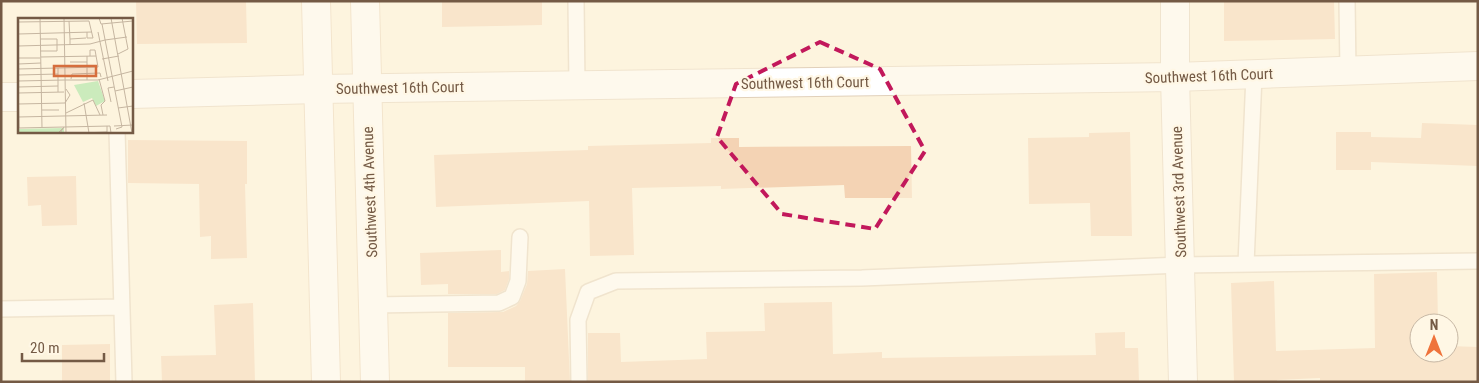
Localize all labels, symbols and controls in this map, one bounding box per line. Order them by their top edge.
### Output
inset map [18,18,132,132]
street label: Southwest 16th Court [1145,65,1273,87]
street label: Southwest 16th Court [741,73,869,93]
street label: Southwest 16th Court [336,78,464,98]
street label: Southwest 4th Avenue [359,126,381,258]
street label: Southwest 3rd Avenue [1168,126,1190,258]
north arrow [1409,313,1459,363]
text: N [1430,317,1438,333]
scale bar [22,330,105,362]
text: 20 m [30,339,60,357]

